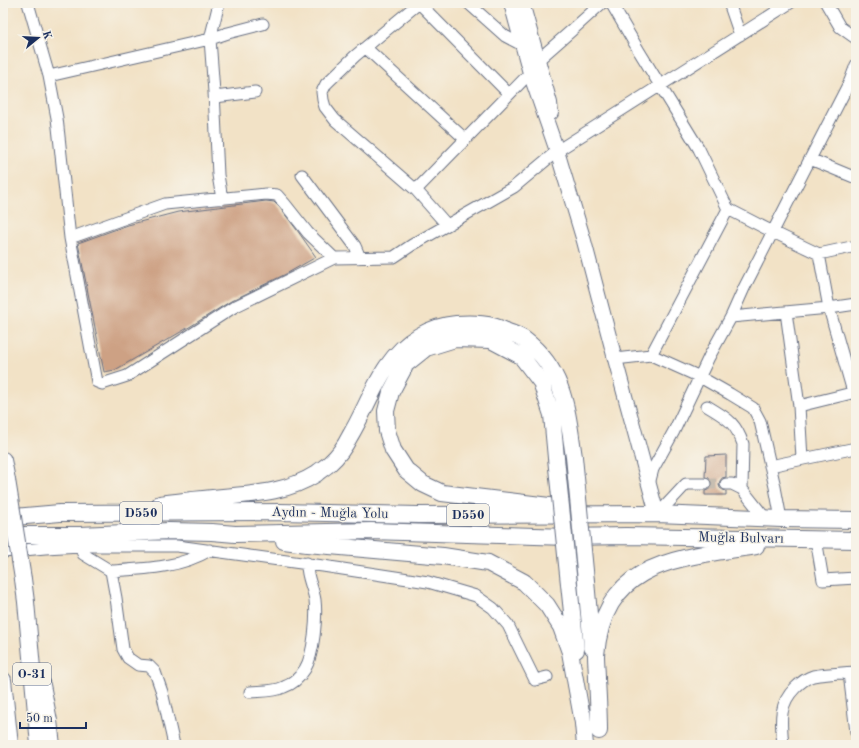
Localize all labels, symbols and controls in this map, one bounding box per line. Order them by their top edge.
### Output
north arrow [18,18,58,58]
text: K [40,30,53,42]
road number: D550 [120,502,162,524]
road number: D550 [447,504,489,526]
street label: Aydın - Muğla Yolu [271,505,389,521]
street label: Muğla Bulvarı [698,530,784,546]
road number: O-31 [13,663,51,685]
scale bar [20,704,86,730]
text: 50 m [26,712,53,725]

